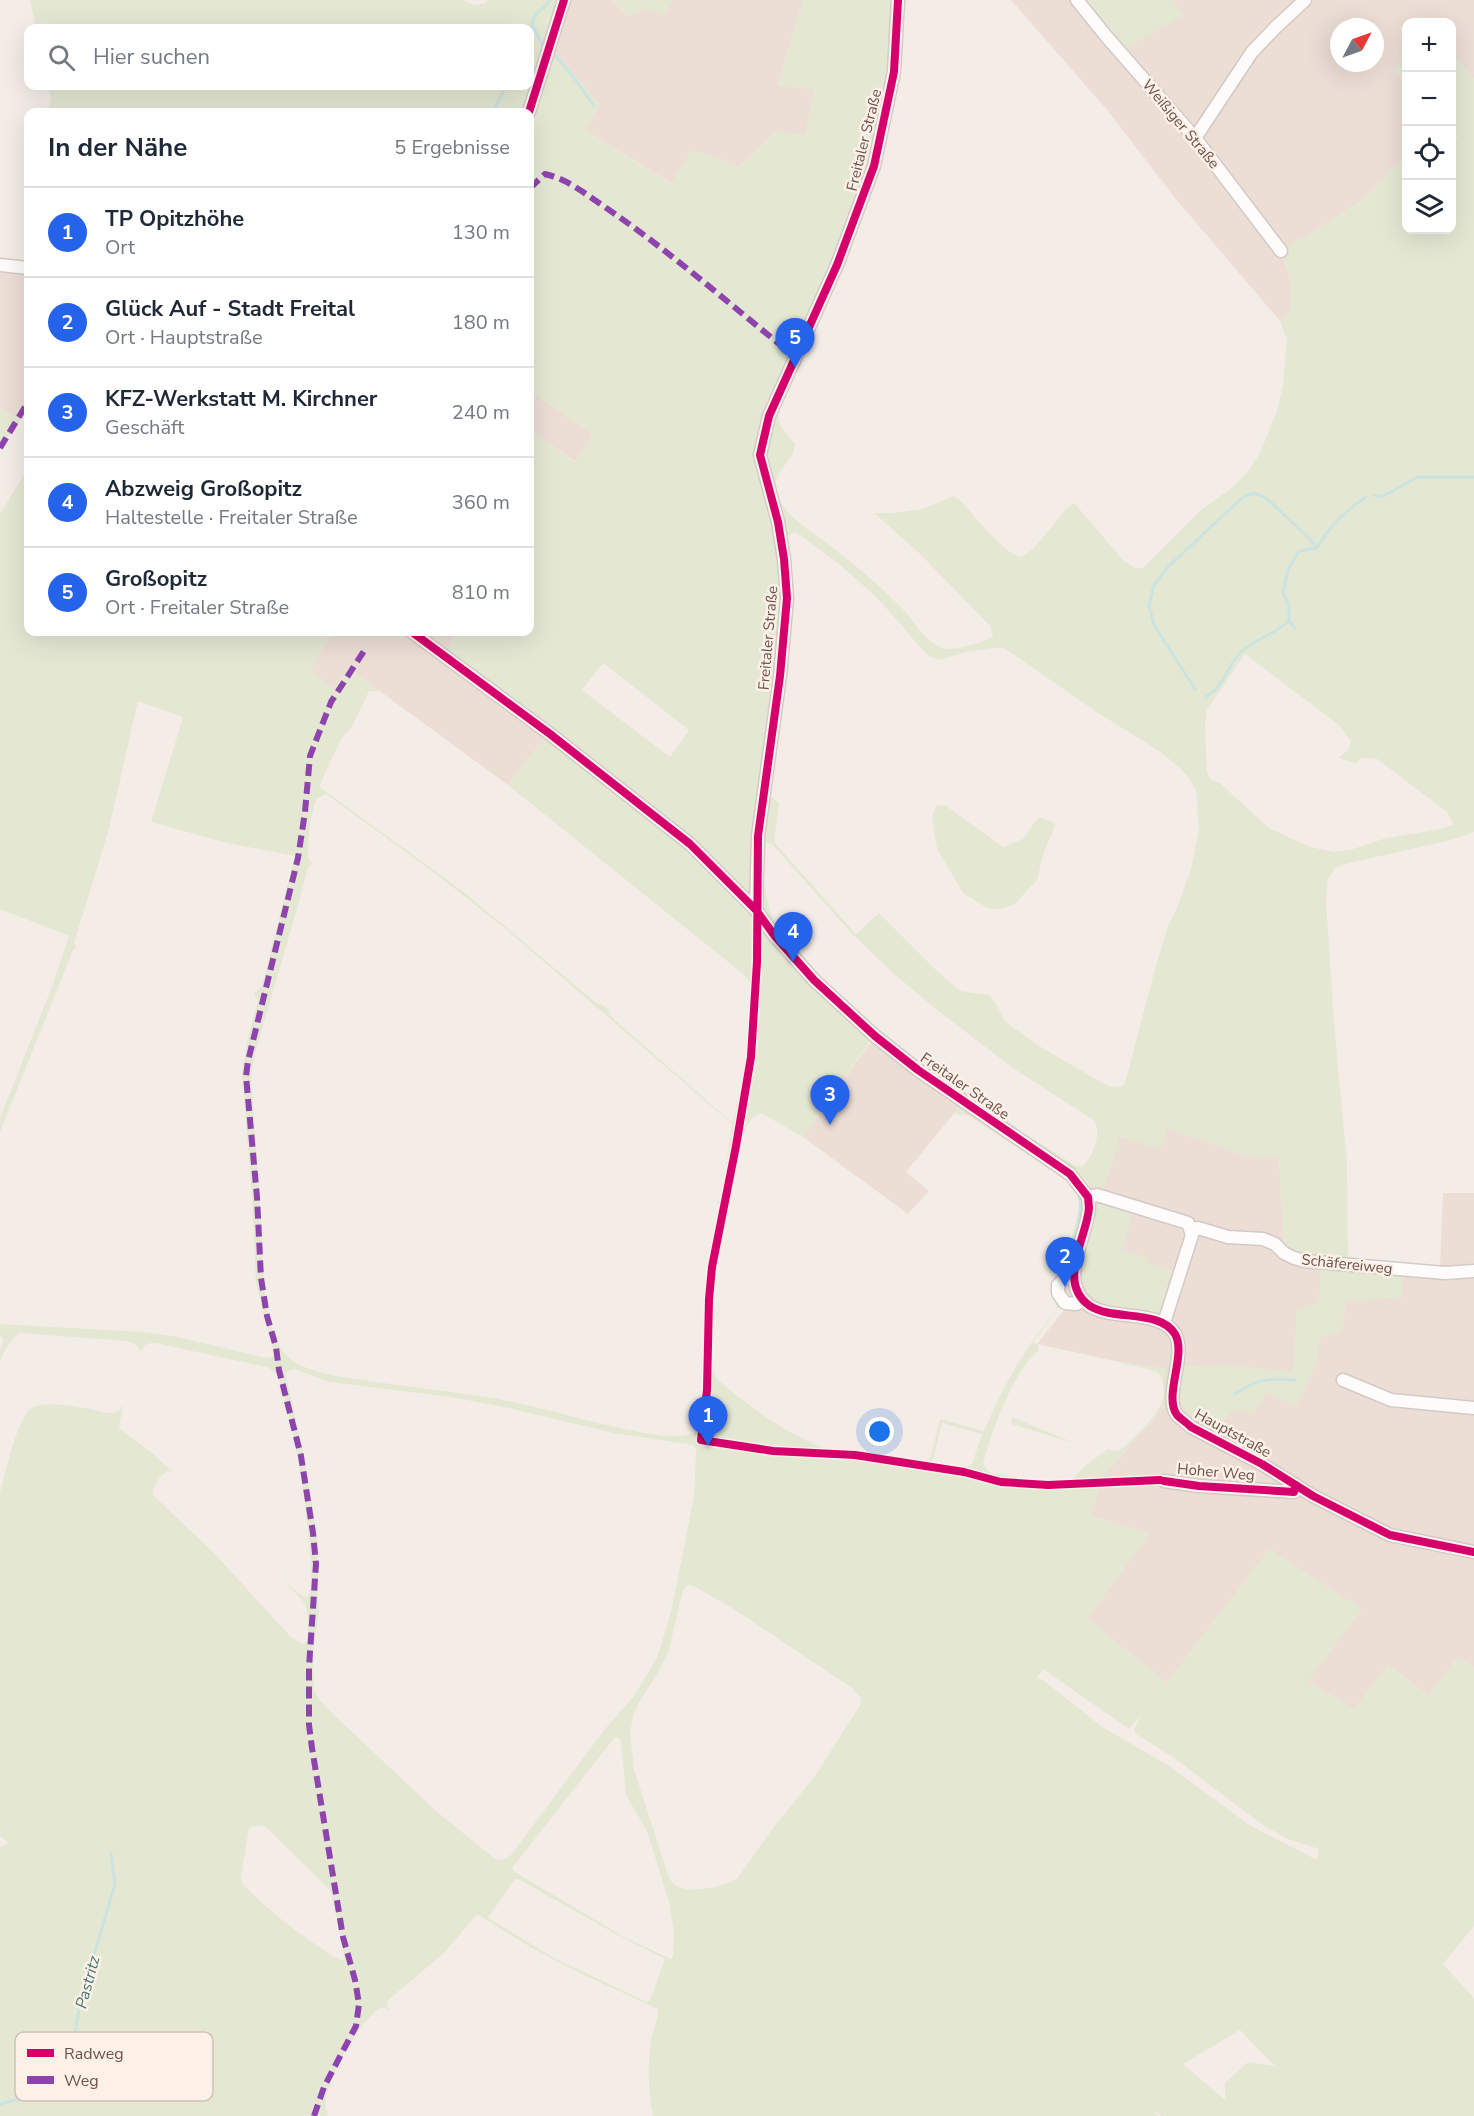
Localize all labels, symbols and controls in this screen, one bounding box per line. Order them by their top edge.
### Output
north arrow [1330,18,1384,72]
map controls [1402,18,1456,234]
button: + [1402,18,1456,72]
search box [24,24,534,90]
icon: search [45,41,78,74]
text: Hier suchen [93,42,210,72]
button: − [1402,72,1456,126]
street label: Weißiger Straße [1138,75,1224,173]
street label: Freitaler Straße [842,87,886,193]
button: locate [1402,126,1456,180]
text: In der Nähe [48,130,187,165]
text: 5 Ergebnisse [394,134,510,161]
button: layers [1402,180,1456,234]
text: TP Opitzhöhe [105,204,244,234]
text: 1 [62,219,74,246]
text: 130 m [452,219,510,246]
text: Ort [105,234,135,261]
text: Glück Auf - Stadt Freital [105,294,355,324]
text: 2 [62,309,74,336]
text: 180 m [452,309,510,336]
pin: 5 [776,318,814,368]
text: Ort · Hauptstraße [105,324,263,351]
text: KFZ-Werkstatt M. Kirchner [105,384,378,414]
text: 3 [62,399,74,426]
text: 240 m [452,399,510,426]
text: Geschäft [105,414,184,441]
text: Abzweig Großopitz [105,474,302,504]
text: 4 [62,489,74,516]
text: 360 m [452,489,510,516]
text: Haltestelle · Freitaler Straße [105,504,358,531]
text: Großopitz [105,564,207,594]
text: 5 [62,579,74,606]
text: 810 m [452,579,510,606]
street label: Freitaler Straße [753,585,783,691]
text: Ort · Freitaler Straße [105,594,289,621]
pin: 4 [774,912,812,962]
street label: Freitaler Straße [916,1048,1014,1124]
pin: 3 [810,1076,850,1125]
pin: 2 [1046,1238,1084,1287]
street label: Schäfereiweg [1300,1249,1394,1279]
pin: 1 [688,1396,728,1446]
street label: Hauptstraße [1191,1404,1275,1462]
your location [865,1417,894,1446]
street label: Hoher Weg [1176,1459,1256,1485]
water label: Pastritz [70,1953,106,2011]
legend [15,2032,213,2101]
text: Radweg [64,2043,124,2065]
text: Weg [64,2070,99,2092]

